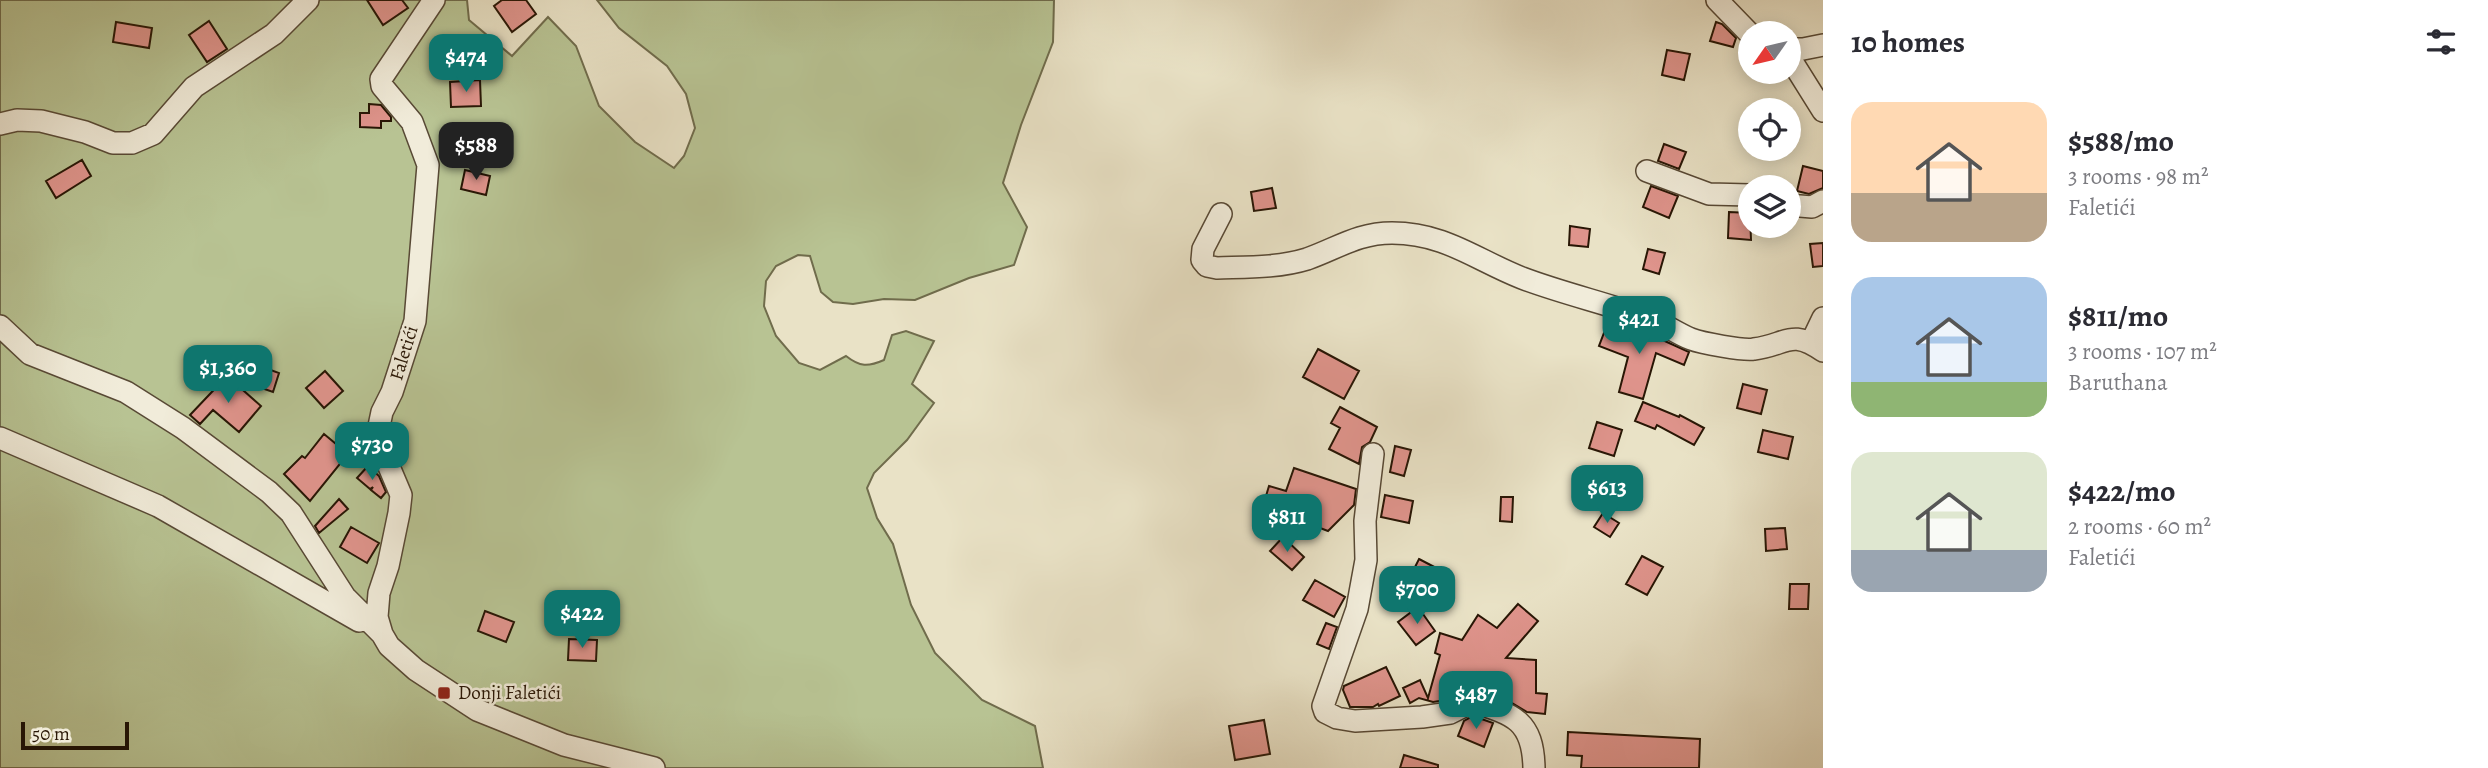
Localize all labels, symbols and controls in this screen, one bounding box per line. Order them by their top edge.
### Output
north arrow [1738,21,1801,84]
map controls [1738,21,1801,238]
text: 10 homes [1851,22,1965,62]
icon: filters [2422,23,2460,61]
pin: $474 [425,34,507,94]
text: $474 [445,41,487,72]
button: locate [1738,98,1801,161]
text: $588/mo [2068,121,2174,161]
pin: $588 [435,122,517,182]
text: $588 [455,129,497,160]
icon: home [1907,130,1991,214]
text: 3 rooms · 98 m² [2068,161,2209,192]
button: layers [1738,175,1801,238]
text: Faletići [2068,192,2136,223]
pin: $421 [1598,296,1680,356]
text: $811/mo [2068,296,2168,336]
text: $421 [1619,303,1659,334]
icon: home [1907,305,1991,389]
street label: Faletići [383,322,425,384]
text: 3 rooms · 107 m² [2068,336,2217,367]
pin: $1,360 [171,346,285,405]
text: $1,360 [199,352,257,383]
text: Baruthana [2068,367,2168,398]
pin: $730 [331,422,413,482]
text: $730 [351,429,393,460]
pin: $613 [1566,466,1648,525]
text: $422/mo [2068,471,2176,511]
text: $613 [1587,472,1627,503]
icon: home [1907,480,1991,564]
pin: $811 [1246,494,1328,554]
text: $811 [1268,501,1306,532]
text: 2 rooms · 60 m² [2068,511,2211,542]
text: Faletići [2068,542,2136,573]
pin: $700 [1376,566,1458,626]
text: $700 [1395,573,1439,604]
pin: $422 [541,590,623,650]
text: $422 [560,597,604,628]
pin: $487 [1435,672,1517,731]
text: $487 [1455,678,1497,709]
place label: Donji Faletići [458,680,561,706]
marker: Donji Faletići [436,685,452,701]
scale bar [21,719,130,751]
text: 50 m [32,721,70,747]

